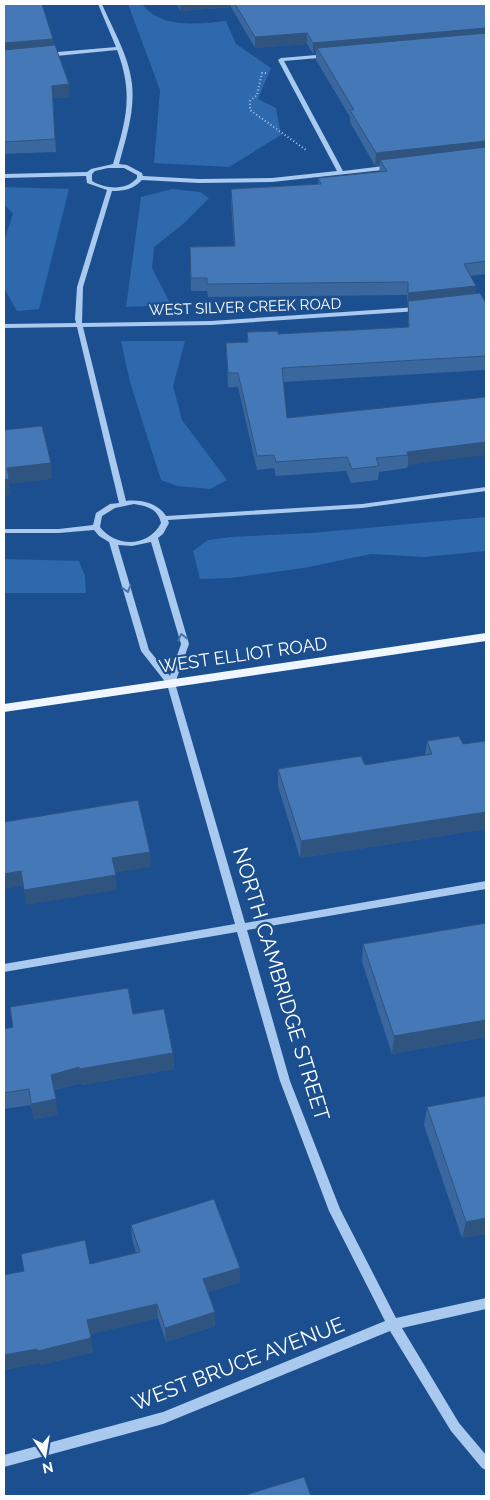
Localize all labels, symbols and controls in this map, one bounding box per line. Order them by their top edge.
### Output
street label: WEST SILVER CREEK ROAD [148,295,342,319]
one-way arrow [121,584,131,592]
street label: WEST ELLIOT ROAD [157,632,329,677]
one-way arrow [177,633,188,641]
street label: NORTH CAMBRIDGE STREET [228,844,335,1124]
street label: WEST BRUCE AVENUE [128,1312,347,1416]
north arrow [20,1430,70,1480]
text: N [41,1459,55,1477]

